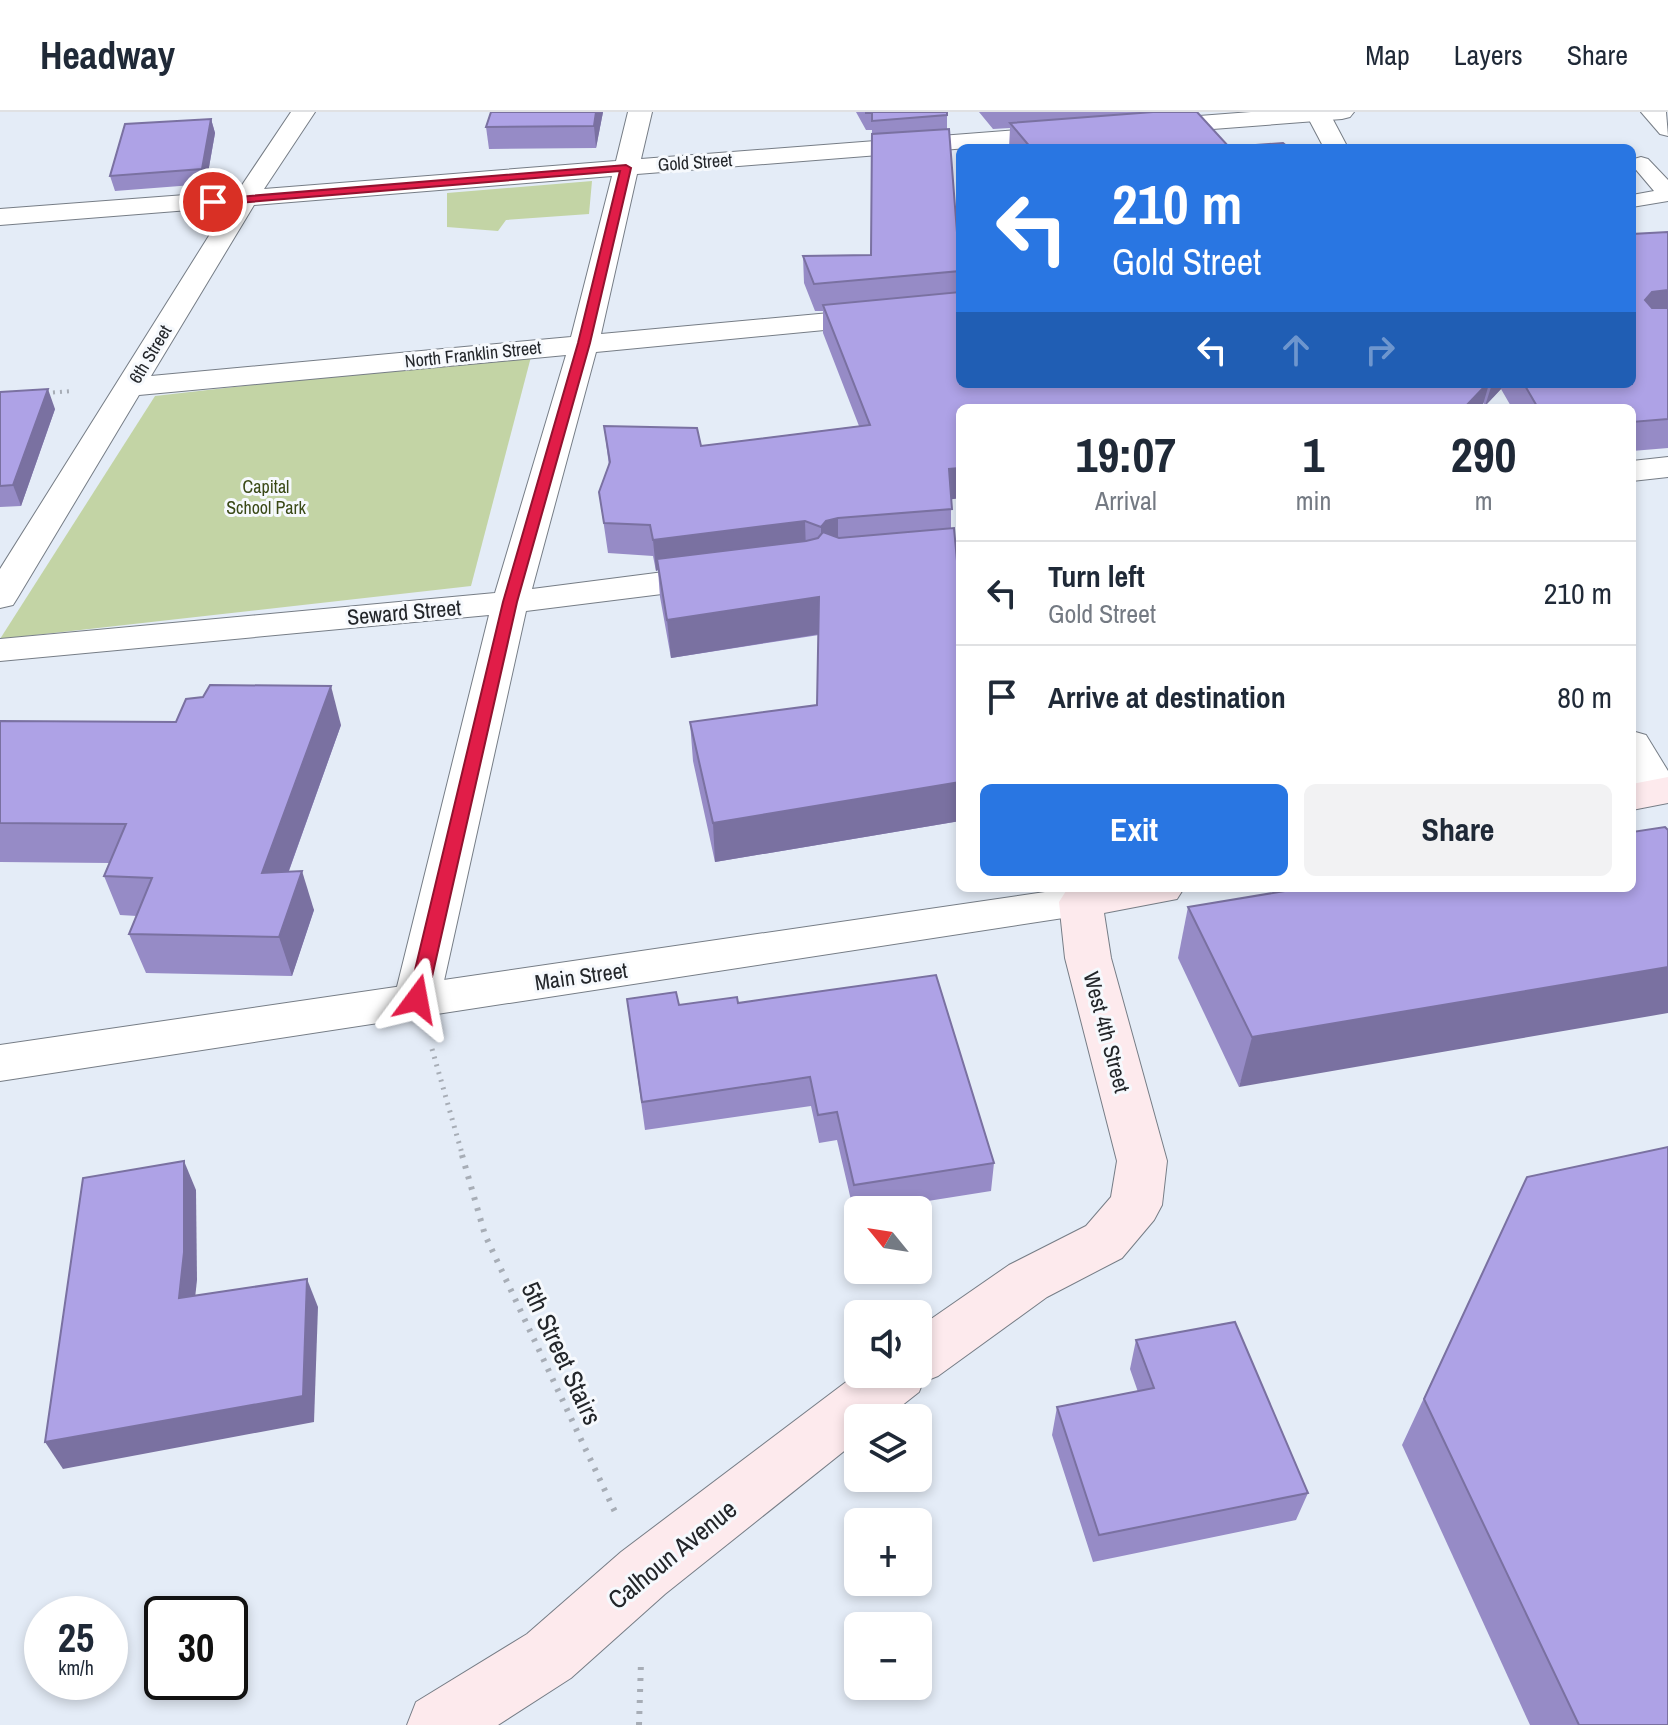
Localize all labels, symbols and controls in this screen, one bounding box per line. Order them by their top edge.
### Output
text: Headway [40,30,175,81]
text: Map [1365,36,1410,74]
text: Layers [1454,36,1523,74]
text: Share [1567,36,1628,74]
street label: Gold Street [657,147,733,177]
text: 210 m [1112,166,1242,241]
pin [179,168,247,236]
icon: left [980,176,1084,280]
icon: arrive [191,180,235,224]
text: Gold Street [1112,238,1261,286]
street label: 6th Street [123,320,177,388]
icon: left [1190,328,1234,372]
icon: ahead [1274,328,1318,372]
icon: right [1358,328,1402,372]
street label: North Franklin Street [404,334,542,374]
text: 19:07 [1076,422,1176,487]
text: 1 [1303,422,1324,487]
text: 290 [1451,422,1516,487]
park label: Capital School Park [226,474,306,520]
text: Arrival [1095,483,1157,518]
text: min [1296,483,1331,518]
text: m [1475,483,1493,518]
text: Turn left [1048,556,1145,596]
icon: left [980,571,1024,615]
text: 210 m [1544,573,1612,613]
street label: Seward Street [346,592,462,632]
text: Gold Street [1048,596,1156,631]
icon: arrive [980,675,1024,719]
text: Arrive at destination [1048,677,1286,717]
text: 80 m [1557,677,1612,717]
button: Exit [980,784,1288,876]
button: Share [1304,784,1612,876]
street label: Main Street [533,955,629,997]
position arrow [375,957,459,1041]
street label: West 4th Street [1076,968,1138,1096]
north arrow [844,1196,932,1284]
map controls [844,1196,932,1700]
street label: 5th Street Stairs [514,1276,610,1430]
button: sound [844,1300,932,1388]
button: layers [844,1404,932,1492]
street label: Calhoun Avenue [600,1491,744,1617]
button: + [844,1508,932,1596]
speed limit sign: 30 [144,1596,248,1700]
text: 25 [58,1611,94,1664]
button: − [844,1612,932,1700]
text: km/h [58,1654,94,1681]

